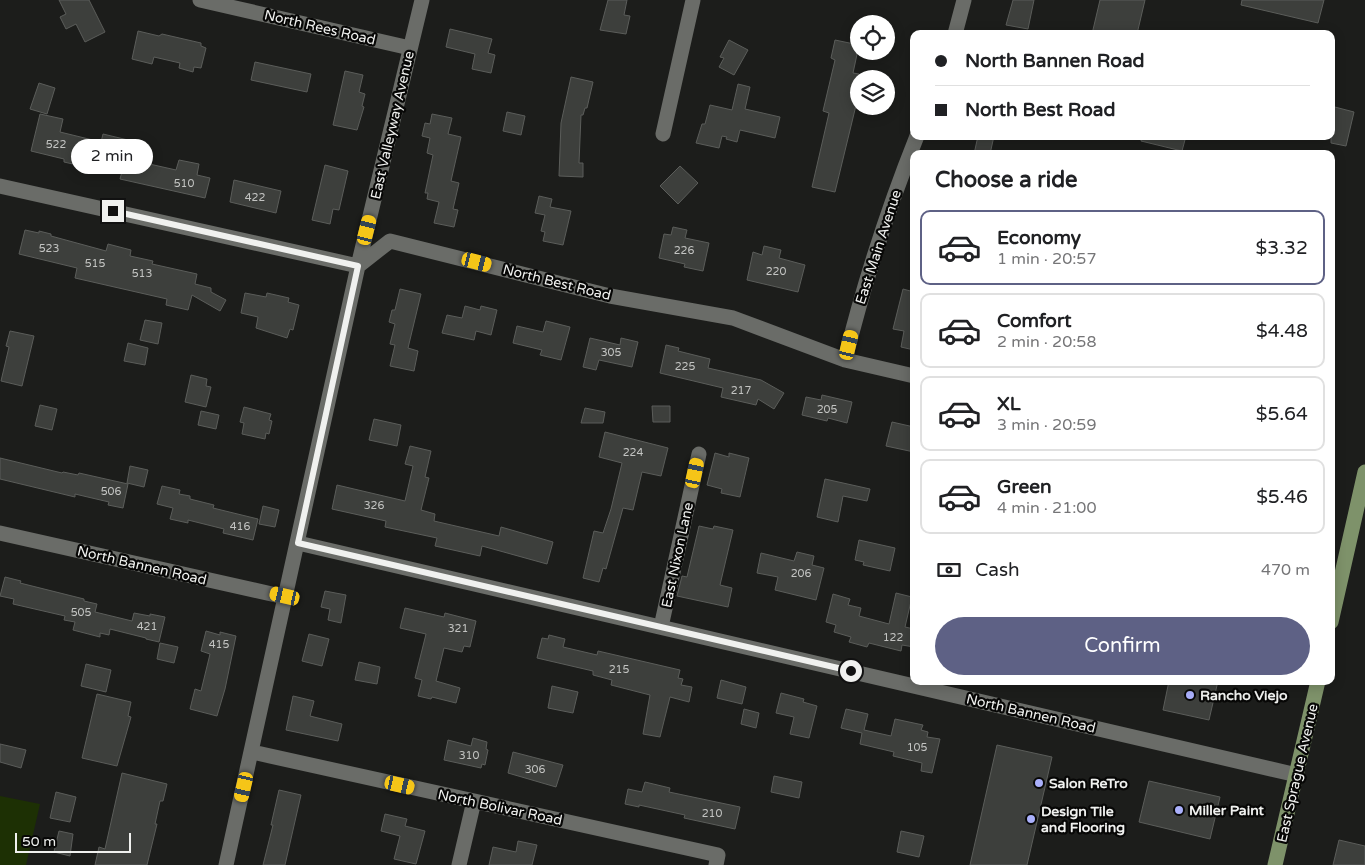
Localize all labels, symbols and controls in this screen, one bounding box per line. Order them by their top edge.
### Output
street label: North Rees Road [263,6,377,49]
map controls [850,15,895,115]
button: locate [850,15,895,60]
street label: East Valleyway Avenue [367,49,418,201]
text: North Bannen Road [965,50,1145,72]
button: layers [850,70,895,115]
text: North Best Road [965,99,1115,121]
house number: 522 [46,138,66,151]
callout: 2 min [72,138,154,174]
text: 2 min [91,146,133,166]
text: Choose a ride [935,167,1078,193]
house number: 510 [174,177,194,190]
street label: East Main Avenue [852,188,905,307]
house number: 422 [245,191,265,204]
route end [102,200,124,222]
car [356,214,377,246]
icon: car [937,225,982,270]
text: Economy [997,227,1081,249]
text: $3.32 [1256,237,1308,259]
house number: 523 [39,242,59,255]
house number: 226 [674,244,694,257]
text: 1 min · 20:57 [997,249,1096,269]
car [460,251,493,273]
house number: 515 [85,257,105,270]
street label: North Best Road [501,261,613,304]
house number: 220 [766,265,786,278]
house number: 513 [132,267,152,280]
icon: car [937,308,982,353]
text: Comfort [997,310,1071,332]
text: $4.48 [1256,320,1308,342]
car [838,329,859,361]
text: 2 min · 20:58 [997,332,1096,352]
house number: 305 [601,346,621,359]
house number: 225 [675,360,695,373]
house number: 217 [731,384,751,397]
icon: car [937,391,982,436]
text: XL [997,393,1021,415]
house number: 205 [817,403,837,416]
text: $5.64 [1256,403,1308,425]
text: 3 min · 20:59 [997,415,1096,435]
house number: 224 [623,446,643,459]
car [684,457,705,489]
icon: car [937,474,982,519]
text: Green [997,476,1051,498]
house number: 506 [101,485,121,498]
text: $5.46 [1256,486,1308,508]
text: 4 min · 21:00 [997,498,1096,518]
house number: 326 [364,499,384,512]
street label: East Nixon Lane [658,501,697,609]
house number: 416 [230,520,250,533]
street label: North Bannen Road [76,542,208,589]
icon: cash [935,556,963,584]
text: Cash [975,559,1020,581]
text: 470 m [1261,560,1310,580]
house number: 206 [791,567,811,580]
car [268,585,301,607]
house number: 505 [71,606,91,619]
button: Confirm [935,617,1310,675]
house number: 421 [137,620,157,633]
house number: 321 [448,622,468,635]
house number: 122 [883,631,903,644]
house number: 415 [209,638,229,651]
route start [840,660,862,682]
house number: 215 [609,663,629,676]
place label: Rancho Viejo [1200,687,1288,704]
marker: Rancho Viejo [1184,689,1196,701]
street label: North Bannen Road [965,690,1097,737]
street label: East Sprague Avenue [1273,702,1322,844]
house number: 105 [907,741,927,754]
house number: 310 [459,749,479,762]
house number: 306 [525,763,545,776]
car [233,771,254,803]
car [383,774,416,796]
place label: Salon ReTro [1049,775,1128,792]
marker: Salon ReTro [1033,777,1045,789]
street label: North Bolivar Road [436,786,564,829]
place label: Miller Paint [1189,802,1265,819]
place label: Design Tile and Flooring [1041,803,1125,836]
marker: Miller Paint [1173,804,1185,816]
house number: 210 [702,807,722,820]
marker: Design Tile and Flooring [1025,813,1037,825]
scale bar [15,830,131,853]
text: 50 m [22,833,56,850]

